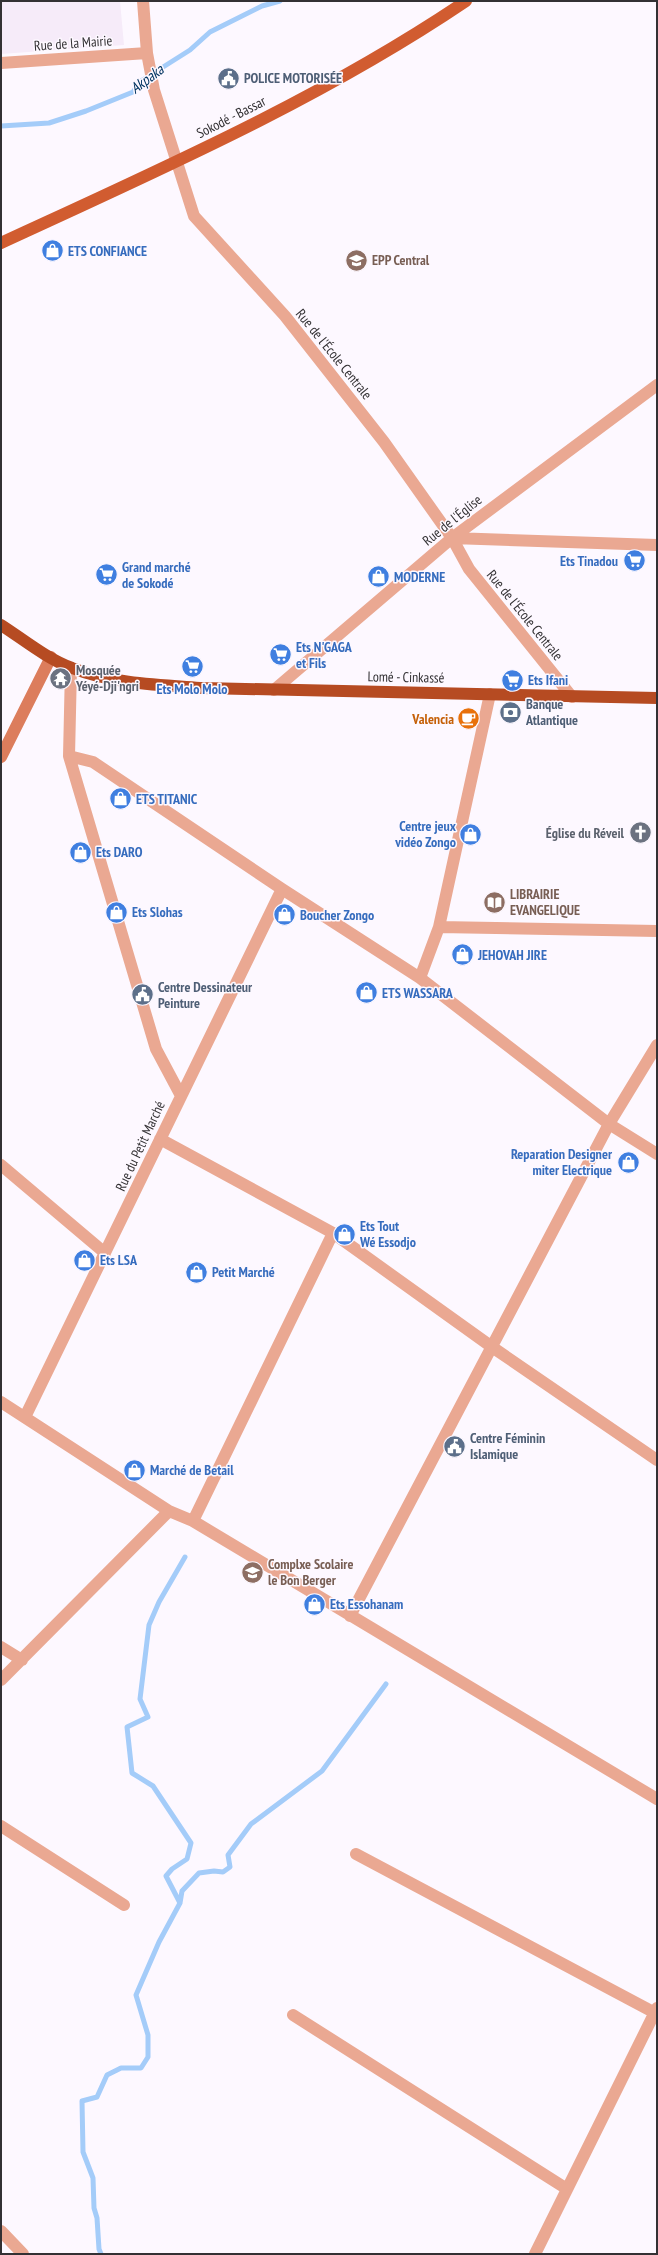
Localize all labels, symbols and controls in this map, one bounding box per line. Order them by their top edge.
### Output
street label: Rue de la Mairie [33,31,113,55]
water label: Akpaka [126,59,168,97]
public building icon: POLICE MOTORISÉE [216,65,242,91]
place label: POLICE MOTORISÉE [244,69,342,87]
street label: Sokodé - Bassar [193,92,269,142]
shop icon: ETS CONFIANCE [40,238,66,264]
place label: ETS CONFIANCE [68,242,147,260]
school or university icon: EPP Central [343,247,369,273]
place label: EPP Central [372,251,430,269]
street label: Rue de l'École Centrale [292,305,376,403]
street label: Rue de l'Église [419,491,485,549]
supermarket icon: Ets Tinadou [621,548,647,574]
place label: Ets Tinadou [560,552,618,570]
place label: Grand marché de Sokodé [122,558,191,592]
supermarket icon: Grand marché de Sokodé [93,562,119,588]
shop icon: MODERNE [366,564,392,590]
street label: Rue de l'École Centrale [483,566,567,664]
place label: MODERNE [394,568,445,586]
place label: Ets N'GAGA et Fils [296,638,353,672]
supermarket icon: Ets N'GAGA et Fils [268,642,294,668]
supermarket icon: Ets Molo Molo [179,654,205,680]
place label: Mosquée Yéyé-Dji'ngri [75,661,139,695]
temple icon: Mosquée Yéyé-Dji'ngri [47,665,73,691]
street label: Lomé - Cinkassé [367,667,445,687]
supermarket icon: Ets Ifani [499,667,525,693]
place label: Ets Ifani [528,671,568,689]
place label: Ets Molo Molo [156,680,228,698]
place label: Banque Atlantique [525,695,578,729]
bank icon: Banque Atlantique [498,699,524,725]
cafe icon: Valencia [456,706,482,732]
place label: Valencia [411,710,454,728]
shop icon: ETS TITANIC [108,786,134,812]
place label: ETS TITANIC [136,790,198,808]
place label: Centre jeux vidéo Zongo [394,817,457,851]
church icon: Église du Réveil [627,820,653,846]
shop icon: Centre jeux vidéo Zongo [458,821,484,847]
place label: Église du Réveil [546,824,625,842]
shop icon: Ets DARO [68,839,94,865]
place label: Ets DARO [96,843,143,861]
place label: LIBRAIRIE EVANGELIQUE [510,885,580,919]
library icon: LIBRAIRIE EVANGELIQUE [481,889,507,915]
shop icon: Ets Slohas [103,899,129,925]
shop icon: Boucher Zongo [271,902,297,928]
place label: Ets Slohas [132,903,183,921]
place label: Boucher Zongo [300,906,374,924]
shop icon: JEHOVAH JIRE [450,942,476,968]
place label: JEHOVAH JIRE [477,946,547,964]
place label: Centre Dessinateur Peinture [158,978,253,1012]
shop icon: ETS WASSARA [354,980,380,1006]
public building icon: Centre Dessinateur Peinture [129,982,155,1008]
place label: ETS WASSARA [382,984,454,1002]
street label: Rue du Petit Marché [111,1098,169,1194]
place label: Reparation Designer miter Electrique [511,1145,613,1179]
shop icon: Reparation Designer miter Electrique [615,1149,641,1175]
place label: Ets Tout Wé Essodjo [359,1217,416,1251]
shop icon: Ets Tout Wé Essodjo [331,1221,357,1247]
shop icon: Ets LSA [72,1247,98,1273]
place label: Ets LSA [100,1251,138,1269]
shop icon: Petit Marché [184,1259,210,1285]
place label: Petit Marché [212,1263,275,1281]
place label: Centre Féminin Islamique [470,1429,545,1463]
public building icon: Centre Féminin Islamique [442,1433,468,1459]
shop icon: Marché de Betail [121,1457,147,1483]
place label: Marché de Betail [150,1461,234,1479]
place label: Complxe Scolaire le Bon Berger [268,1555,353,1589]
school or university icon: Complxe Scolaire le Bon Berger [239,1559,265,1585]
shop icon: Ets Essohanam [302,1591,328,1617]
place label: Ets Essohanam [330,1595,403,1613]

